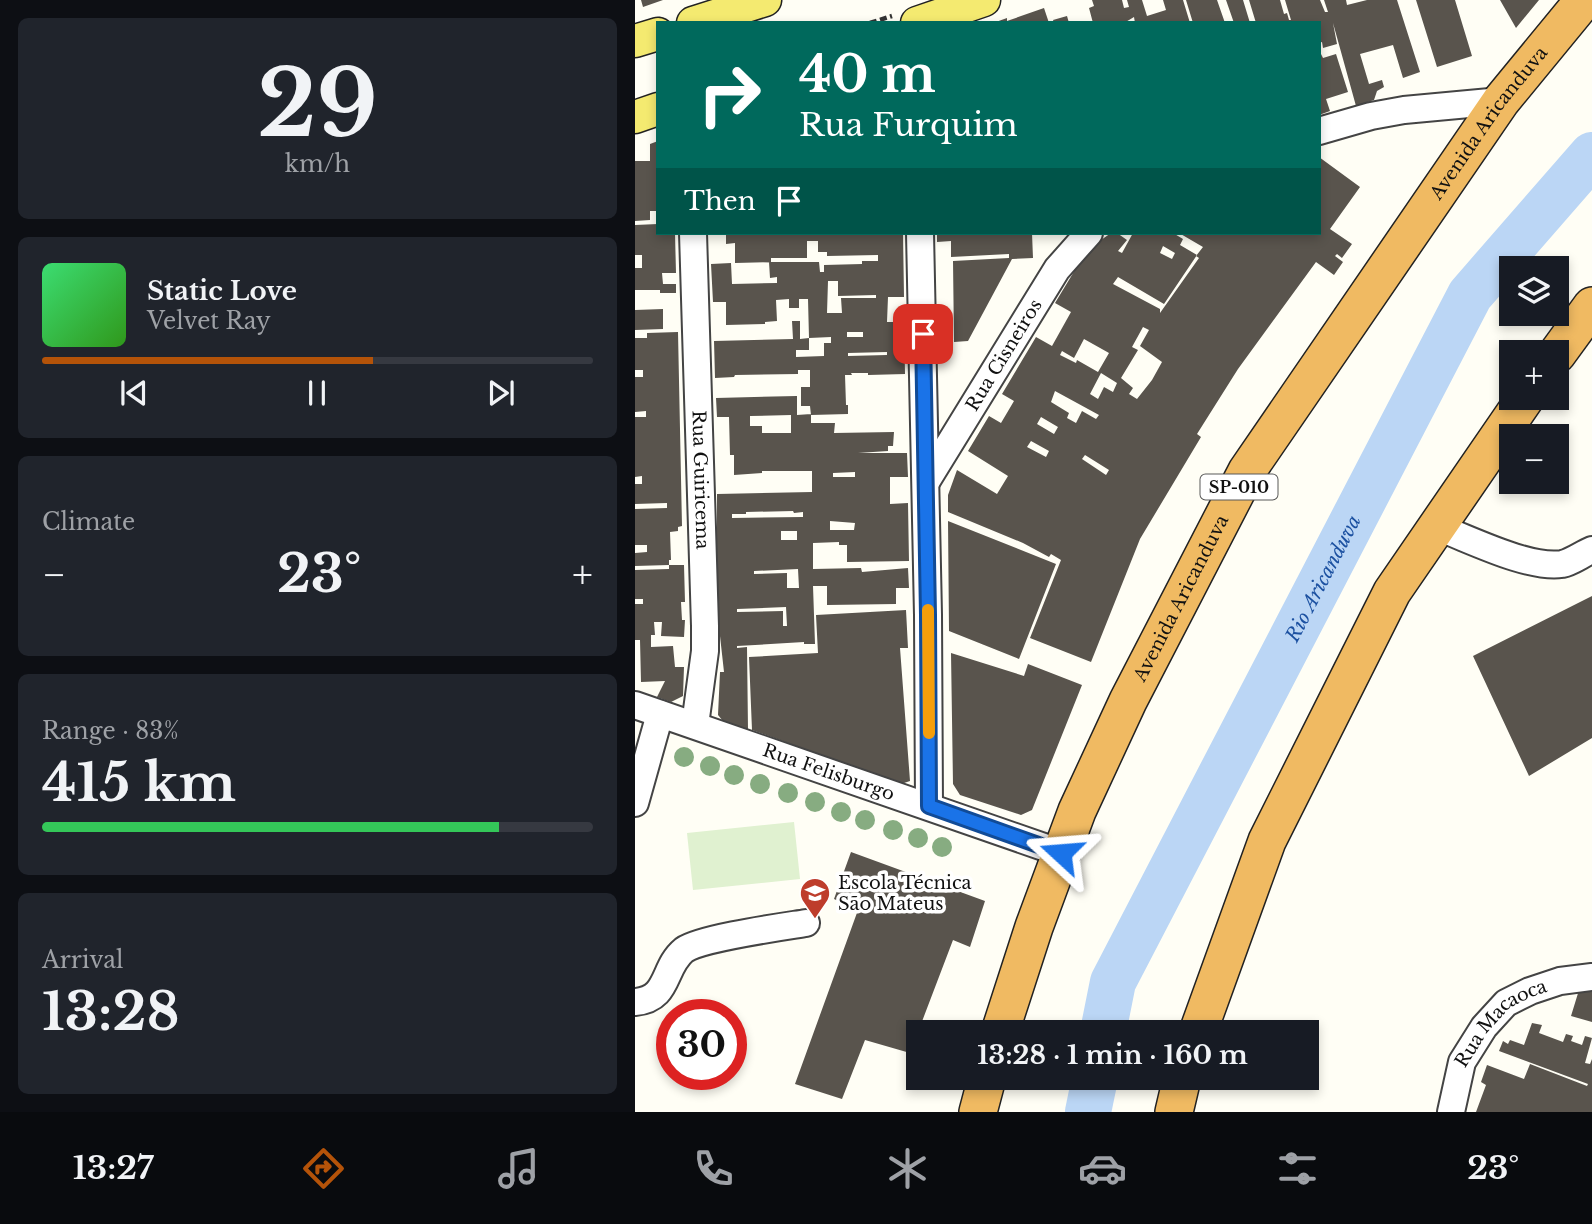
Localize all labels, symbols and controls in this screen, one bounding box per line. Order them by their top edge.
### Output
street label: Avenida Aricanduva [1425,42,1552,205]
text: 40 m [799,44,936,105]
text: 29 [257,48,378,161]
icon: right [684,49,775,140]
text: Rua Furquim [799,105,1018,145]
text: km/h [285,150,350,178]
icon: arrive [770,182,808,220]
text: Then [684,185,756,217]
map controls [1499,256,1569,494]
button: layers [1499,256,1569,326]
text: Static Love [147,275,297,307]
street label: Rua Cisneiros [961,295,1047,415]
pin [893,304,953,364]
text: Velvet Ray [147,307,271,335]
icon: arrive [904,315,942,353]
button: + [1499,340,1569,410]
icon: previous [115,374,153,412]
icon: pause [298,374,336,412]
icon: next [482,374,520,412]
street label: Rua Guiricema [687,410,714,550]
button: − [1499,424,1569,494]
road number: SP-010 [1201,474,1277,500]
text: Climate [42,508,135,536]
street label: Avenida Aricanduva [1129,511,1233,686]
water label: Rio Aricanduva [1280,511,1366,647]
text: 23° [277,542,361,606]
text: − [42,551,66,598]
text: + [572,551,593,598]
text: Range · 83% [42,717,179,745]
street label: Rua Felisburgo [760,739,897,805]
text: 415 km [42,751,236,815]
position arrow [1024,816,1098,890]
place label: Escola Técnica São Mateus [838,872,972,915]
school or university icon: Escola Técnica São Mateus [798,876,832,920]
text: Arrival [42,946,123,974]
street label: Rua Macaoca [1450,975,1550,1071]
text: 13:28 [42,980,179,1044]
speed limit sign: 30 [656,999,747,1090]
text: 13:28 · 1 min · 160 m [977,1039,1248,1071]
icon: directions [299,1144,348,1193]
icon: music [494,1144,543,1193]
icon: phone [689,1144,738,1193]
icon: climate [883,1144,932,1193]
icon: car [1078,1144,1127,1193]
icon: filters [1273,1144,1322,1193]
text: 13:27 [73,1148,154,1188]
text: 23° [1467,1148,1519,1188]

